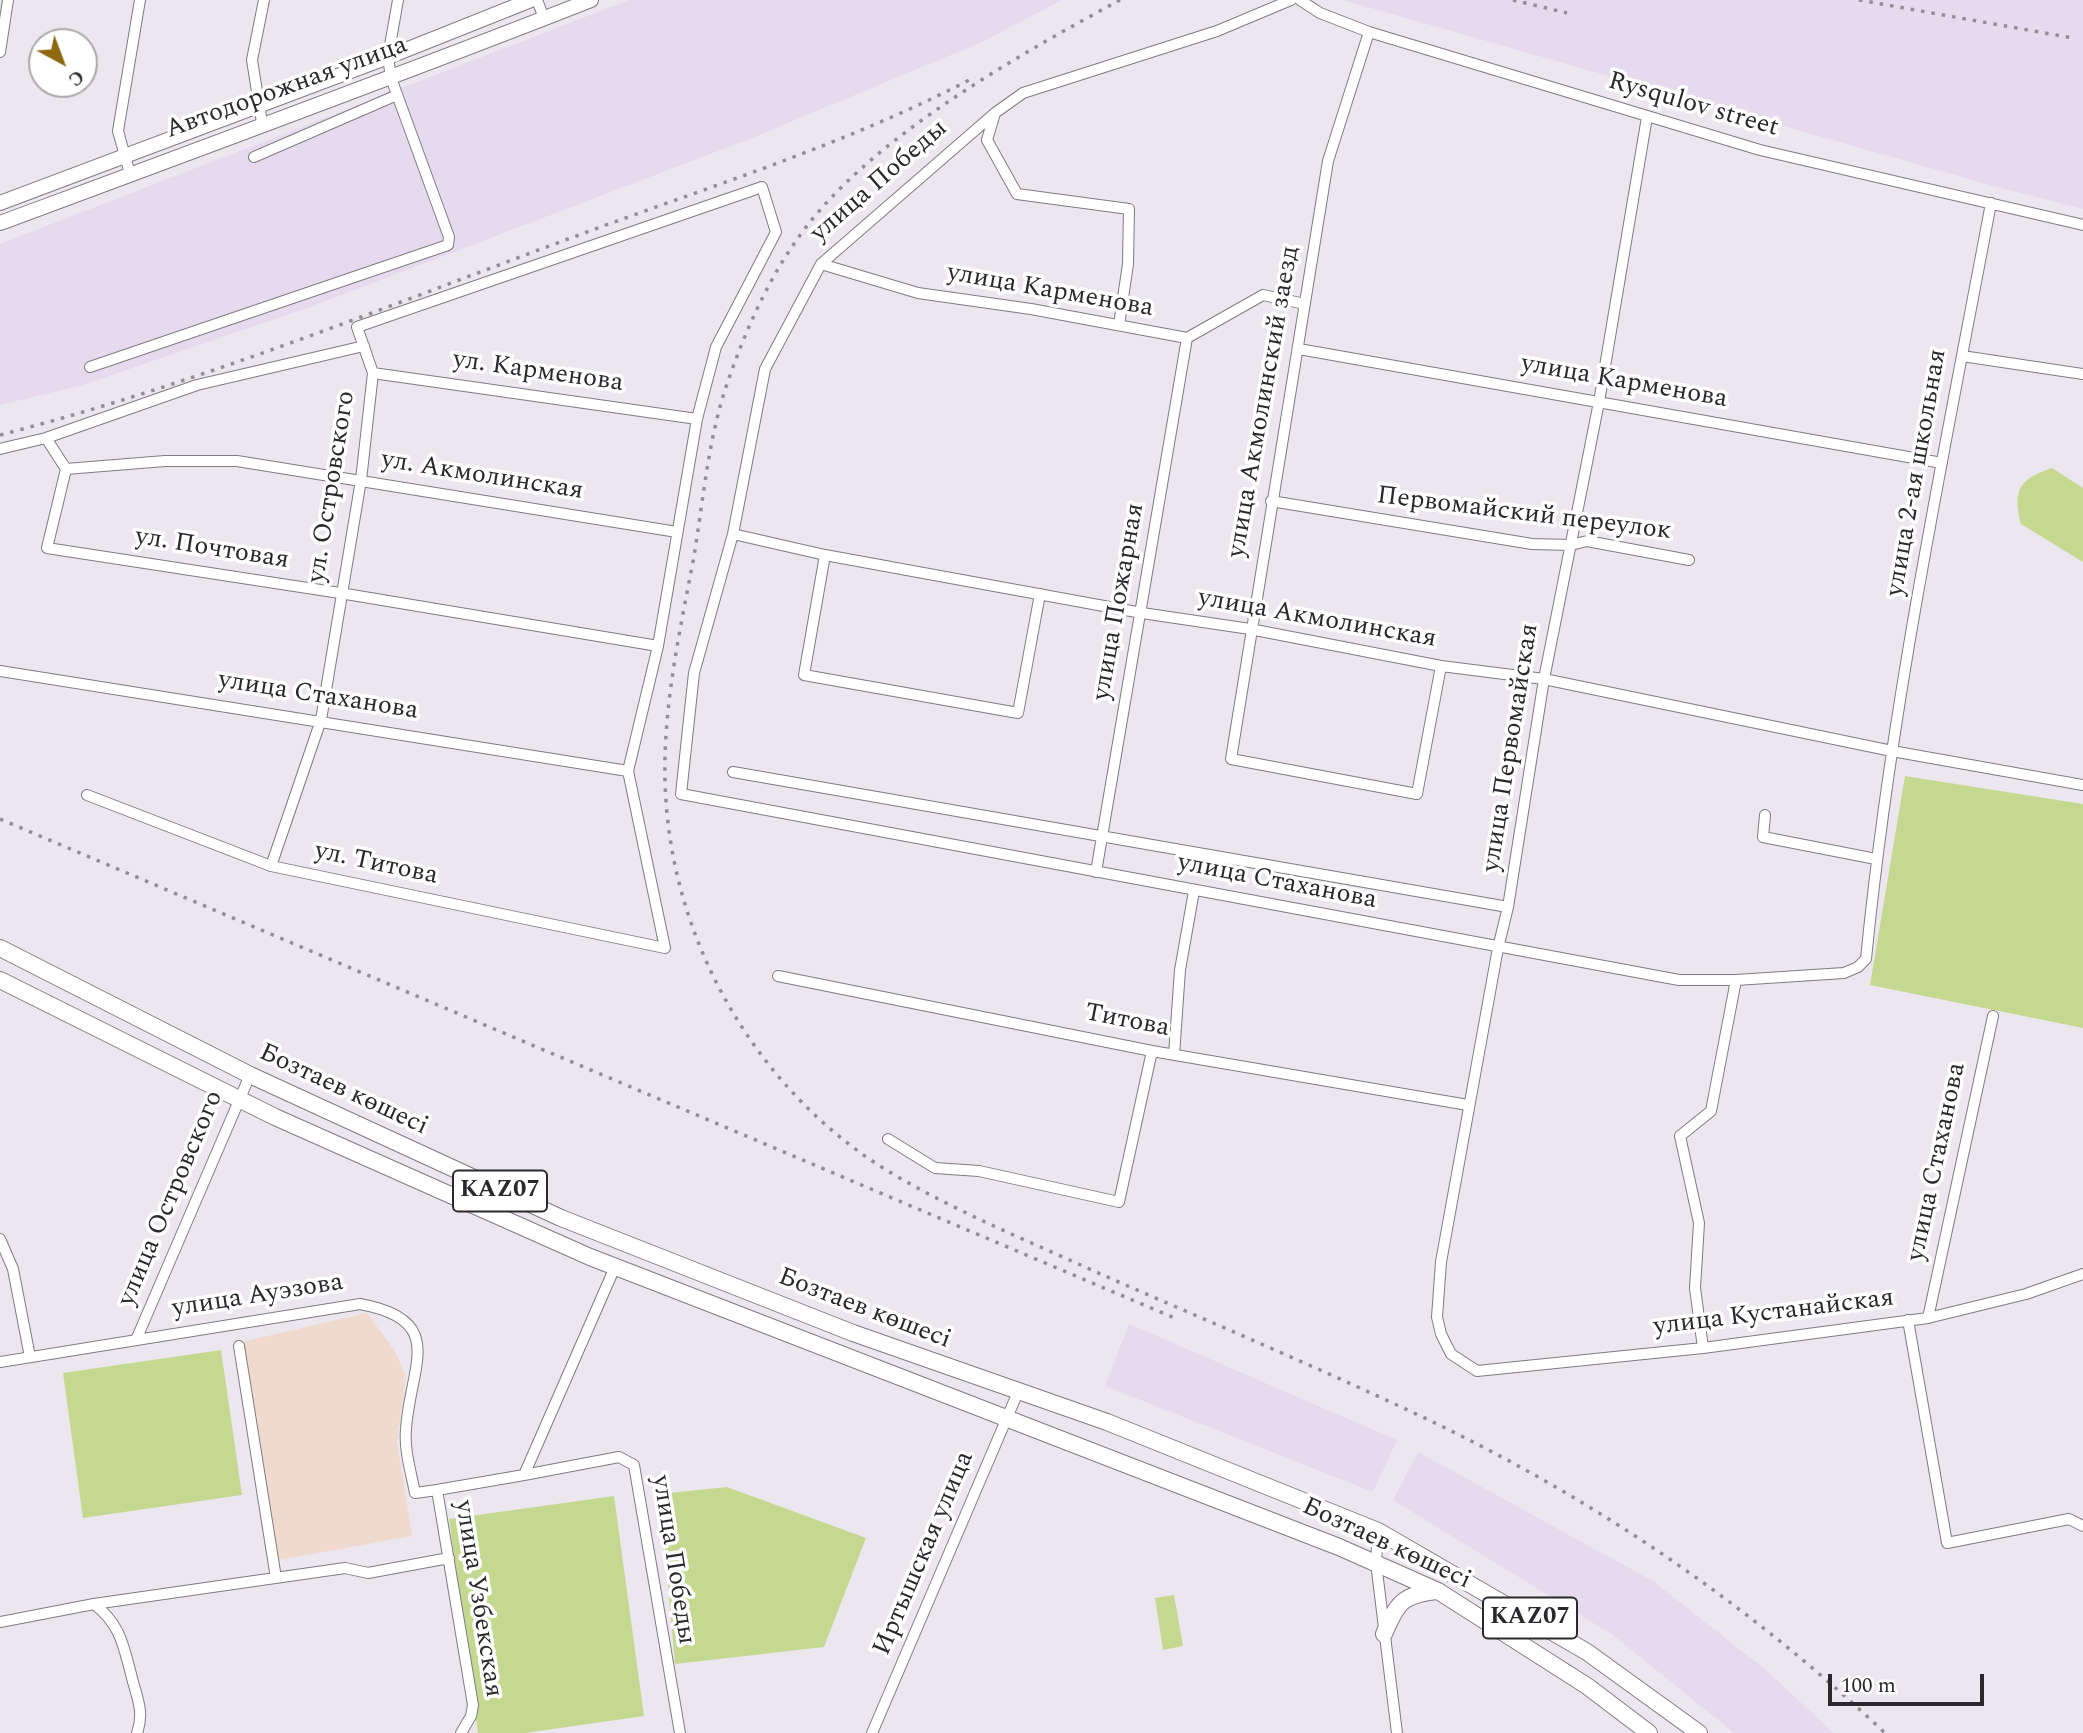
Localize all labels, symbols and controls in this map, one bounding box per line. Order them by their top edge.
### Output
north arrow [28,28,98,98]
street label: Автодорожная улица [162,31,412,147]
text: С [61,62,90,93]
street label: Rysqulov street [1604,67,1782,145]
street label: улица Победы [805,114,955,250]
street label: улица Акмолинский заезд [1222,244,1308,560]
street label: улица Карменова [944,258,1156,326]
street label: ул. Карменова [451,346,625,400]
street label: улица 2-ая школьная [1881,347,1955,599]
street label: улица Карменова [1518,349,1730,417]
street label: ул. Островского [302,389,364,585]
street label: ул. Акмолинская [379,446,585,508]
street label: Первомайский переулок [1375,481,1673,549]
street label: улица Пожарная [1087,501,1153,703]
street label: ул. Почтовая [133,522,291,578]
street label: улица Акмолинская [1196,584,1438,656]
street label: улица Первомайская [1477,622,1547,874]
street label: улица Стаханова [216,666,420,728]
street label: ул. Титова [312,837,440,893]
street label: улица Стаханова [1175,848,1379,918]
street label: Титова [1082,999,1172,1045]
street label: Бозтаев көшесі [254,1038,432,1144]
street label: улица Стаханова [1902,1060,1974,1264]
street label: улица Островского [113,1087,231,1311]
road number: KAZ07 [453,1170,547,1212]
street label: Бозтаев көшесі [773,1263,955,1357]
street label: улица Ауэзова [170,1268,346,1326]
street label: улица Кустанайская [1652,1284,1896,1344]
street label: Иртышская улица [868,1447,982,1661]
street label: улица Победы [643,1473,701,1647]
street label: Бозтаев көшесі [1297,1492,1475,1598]
street label: улица Узбекская [446,1498,508,1700]
road number: KAZ07 [1483,1598,1577,1638]
scale bar [1831,1660,1987,1704]
text: 100 m [1841,1670,1896,1702]

